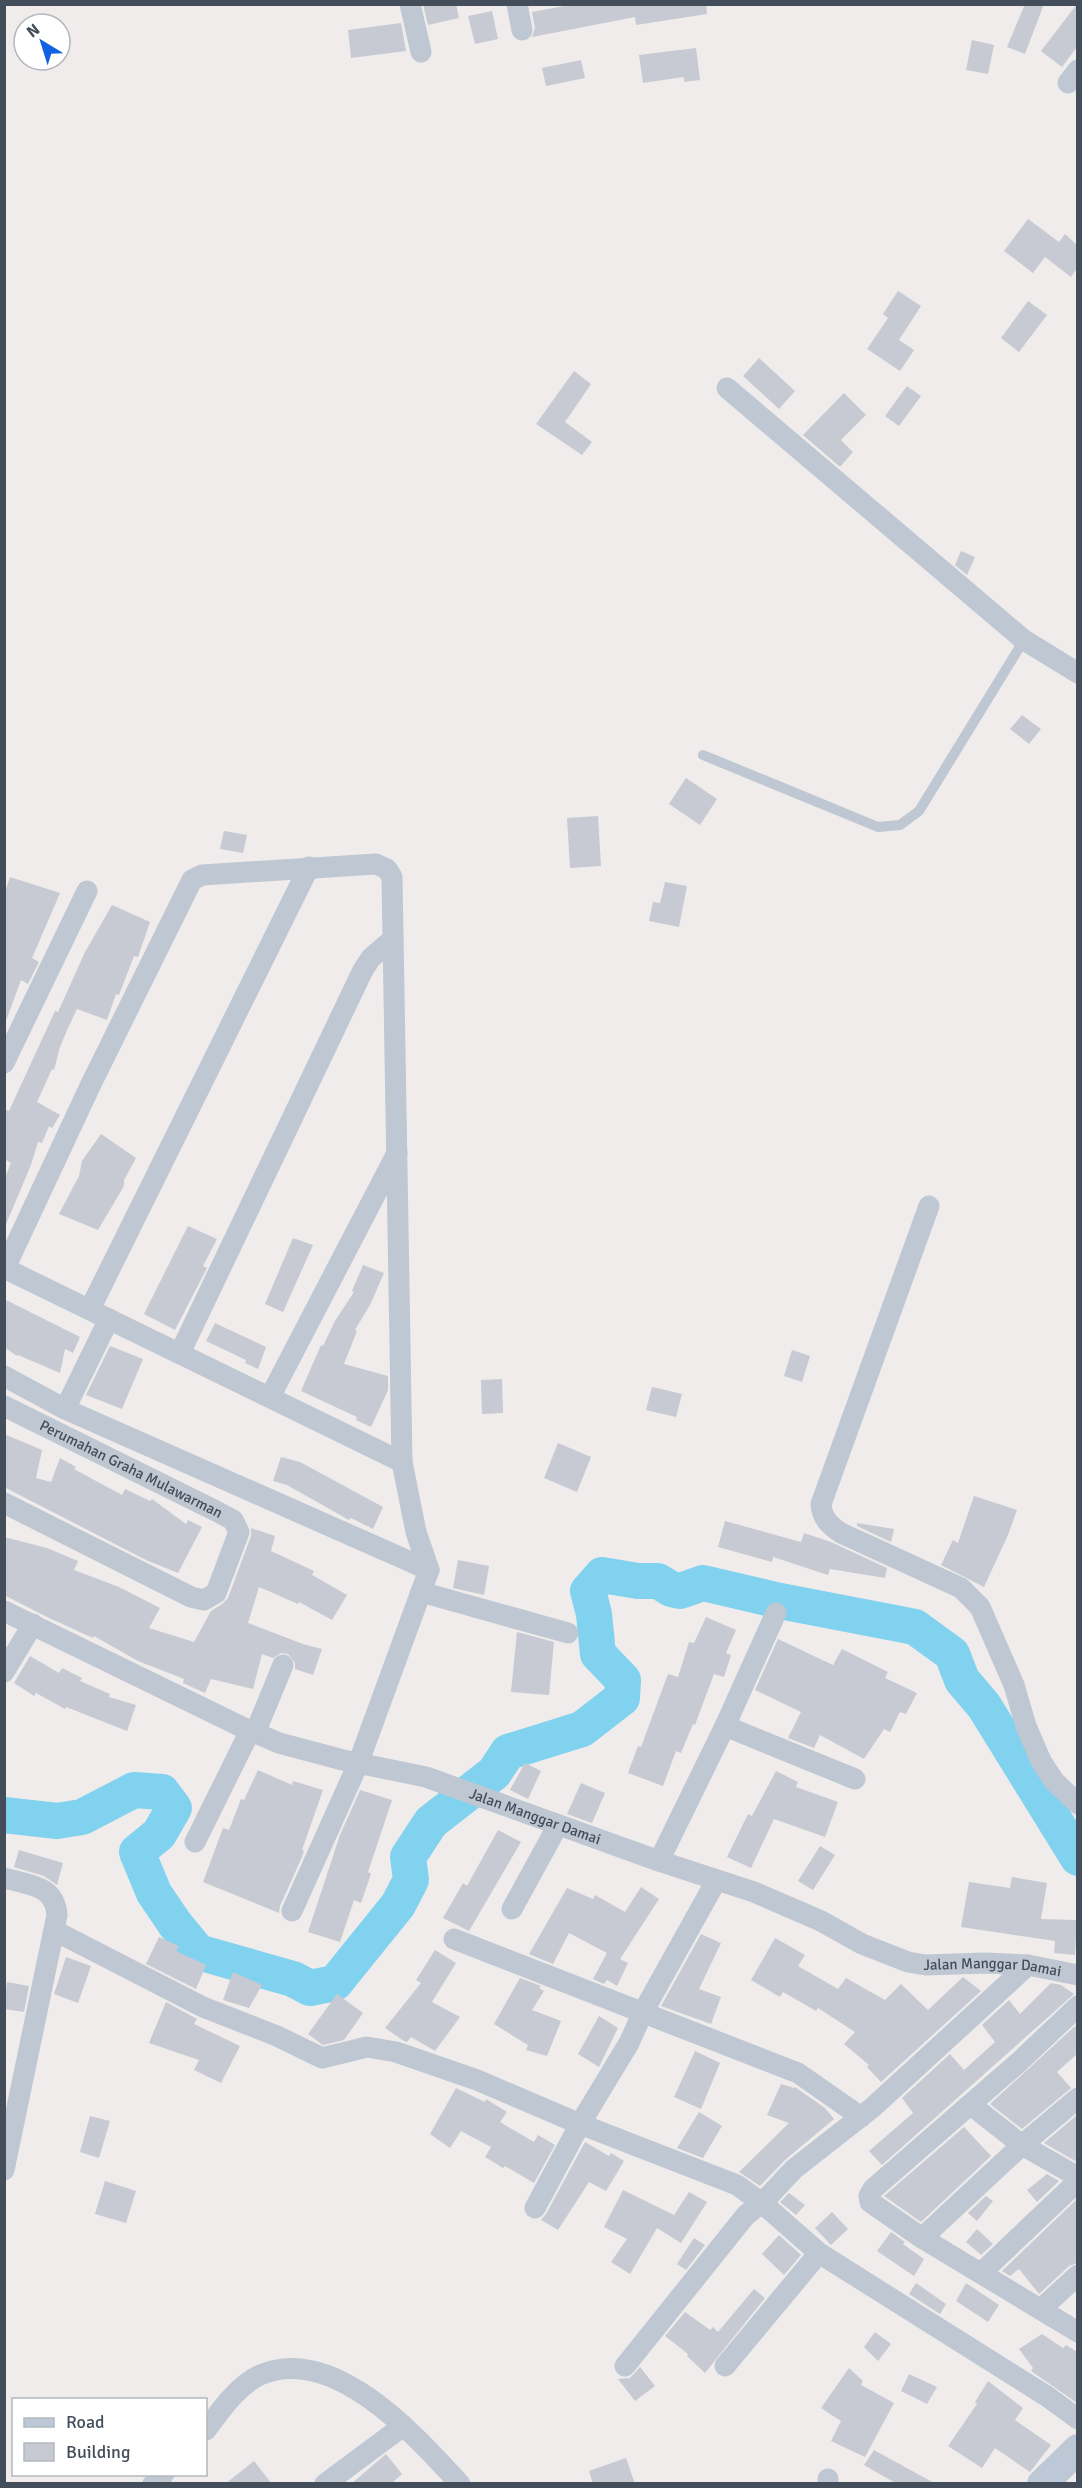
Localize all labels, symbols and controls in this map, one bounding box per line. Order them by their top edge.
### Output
north arrow [12,12,72,72]
text: N [23,20,44,42]
street label: Perumahan Graha Mulawarman [37,1416,226,1522]
street label: Jalan Manggar Damai [467,1784,603,1848]
street label: Jalan Manggar Damai [923,1954,1063,1980]
legend [12,2398,207,2476]
text: Road [66,2411,105,2433]
text: Building [66,2441,130,2463]

